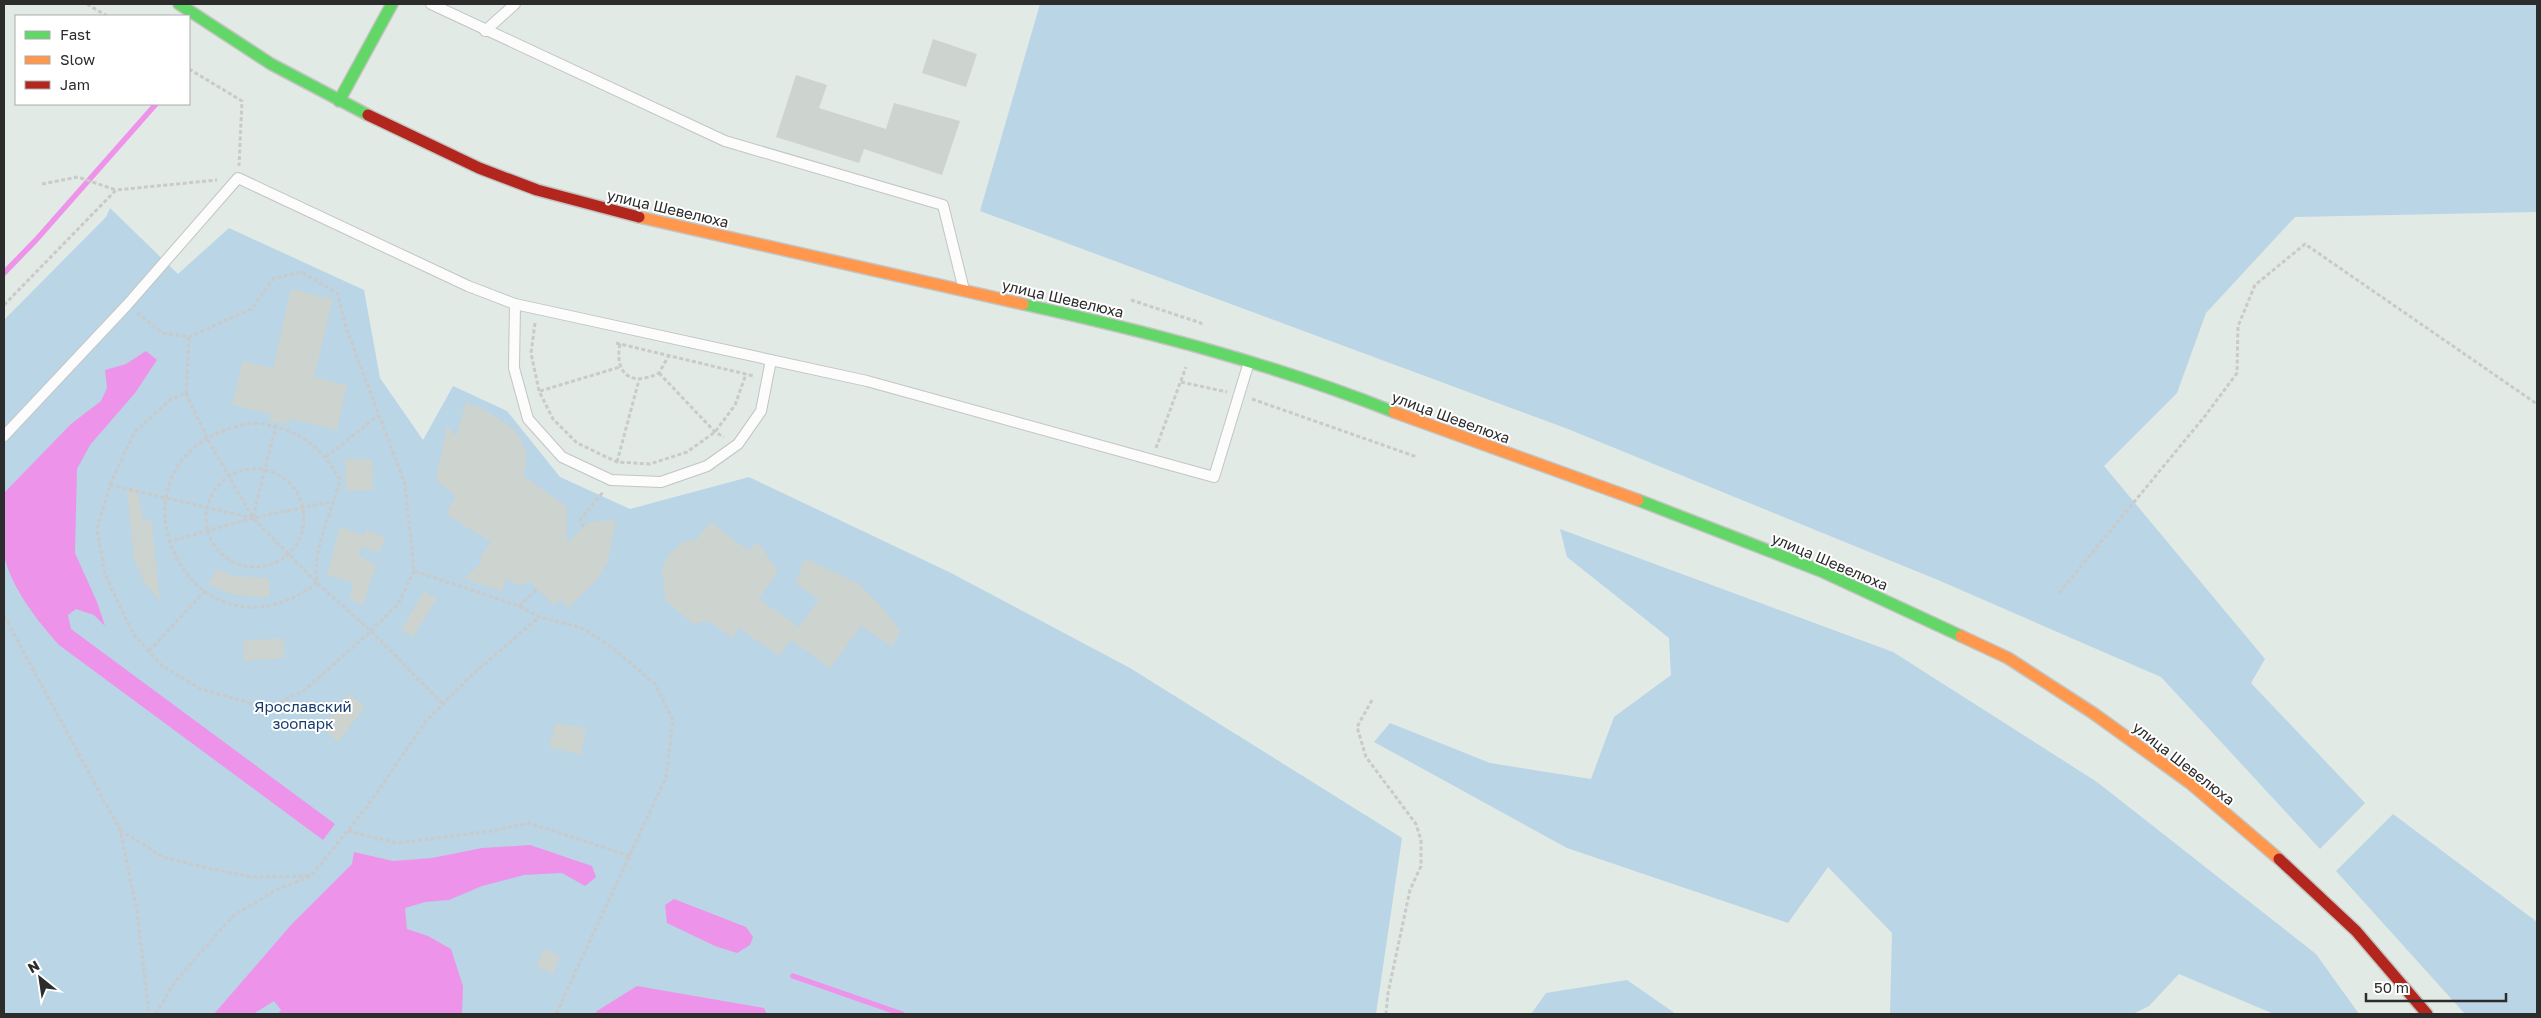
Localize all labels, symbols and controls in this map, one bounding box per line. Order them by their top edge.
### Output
legend [15,15,190,105]
text: Fast [60,25,91,43]
text: Slow [60,50,95,68]
text: Jam [60,75,90,93]
street label: улица Шевелюха [605,185,731,231]
street label: улица Шевелюха [1000,275,1126,321]
street label: улица Шевелюха [1389,387,1513,447]
street label: улица Шевелюха [1769,528,1891,594]
park label: Ярославский зоопарк [254,697,352,732]
street label: улица Шевелюха [2129,718,2239,808]
north arrow [15,953,65,1003]
text: N [24,956,42,976]
scale bar [2366,970,2506,1002]
text: 50 m [2374,978,2409,996]

